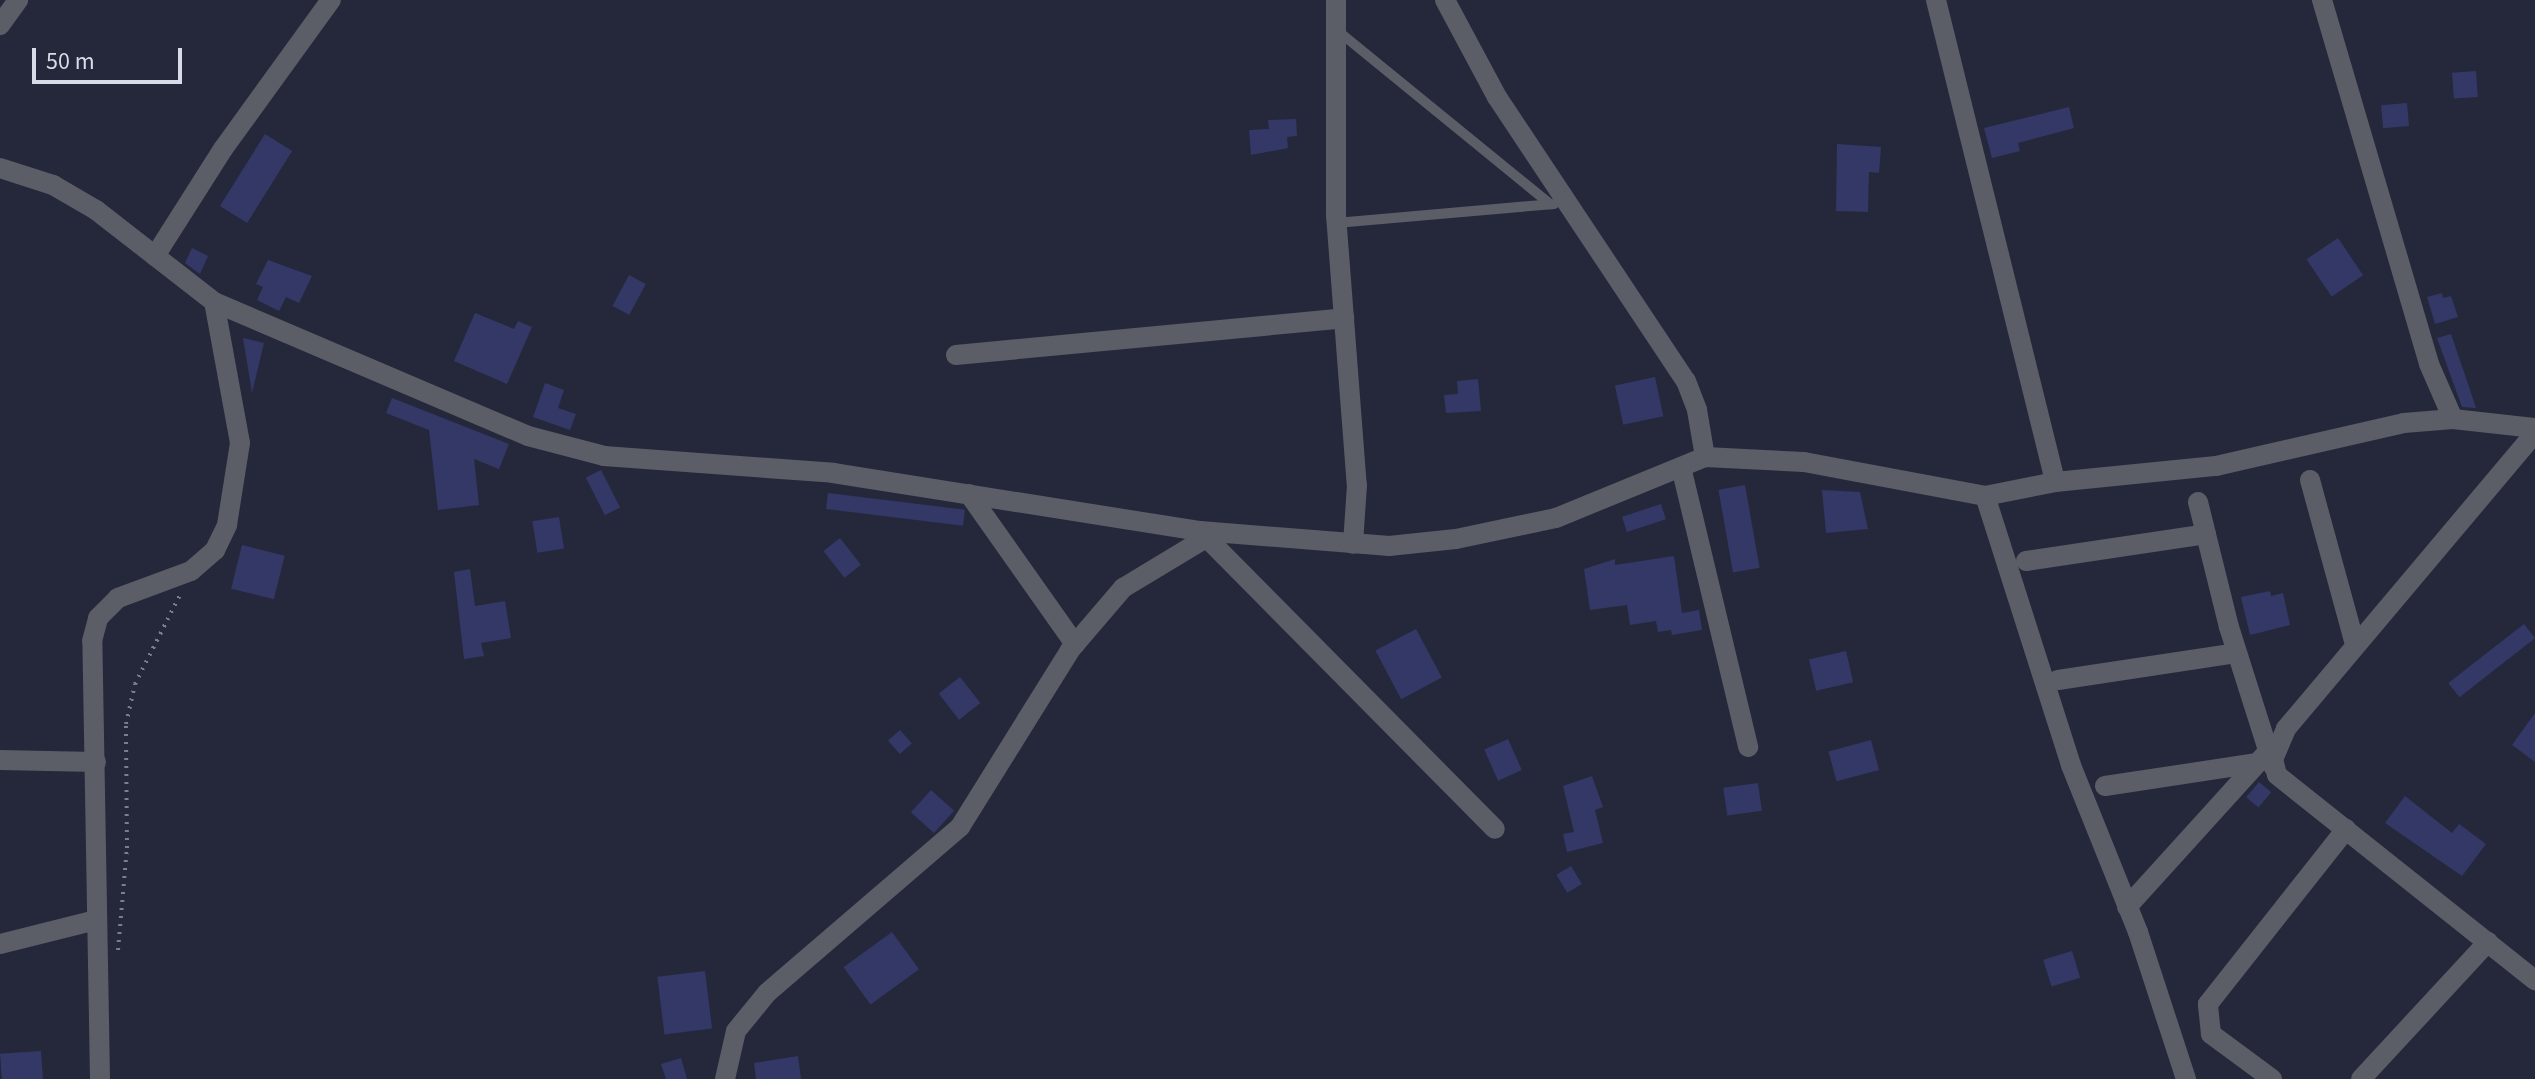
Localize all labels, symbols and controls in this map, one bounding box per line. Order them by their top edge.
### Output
scale bar [36,32,186,82]
text: 50 m [46,44,95,79]

